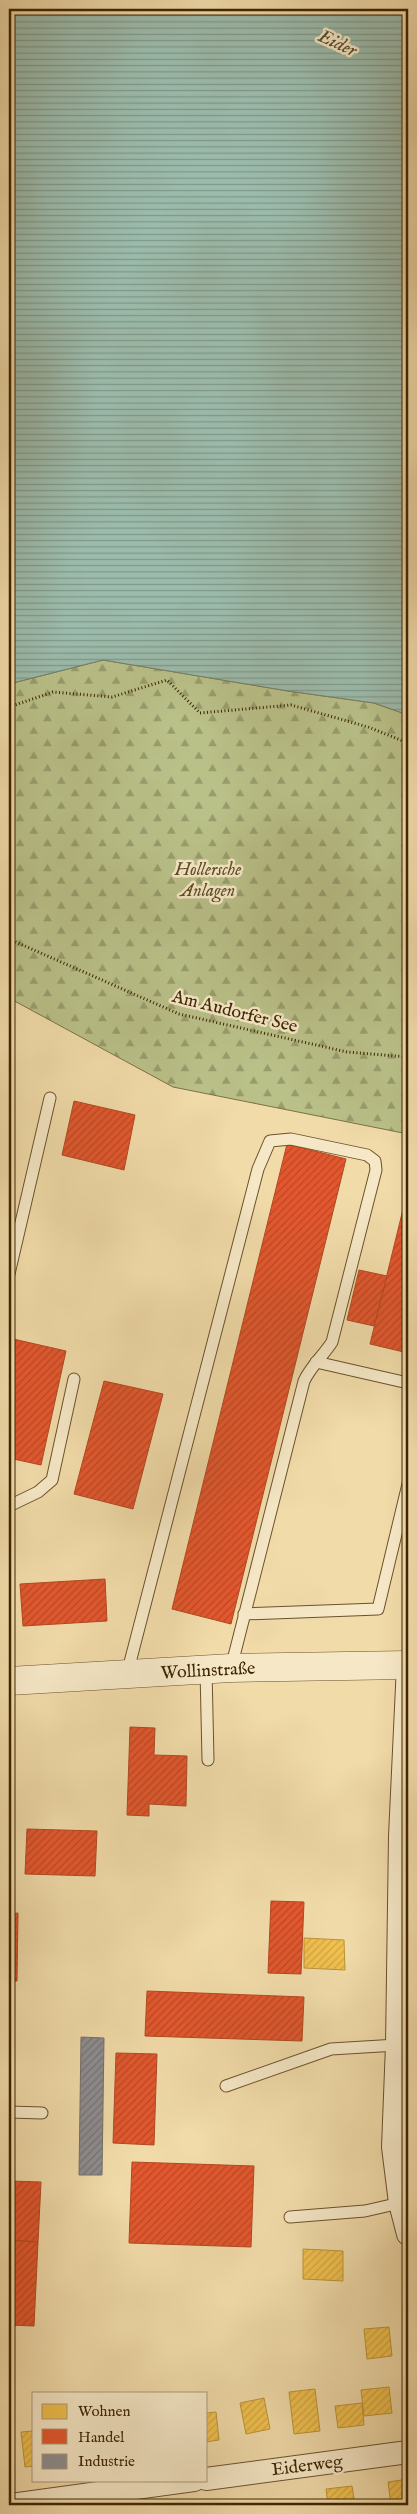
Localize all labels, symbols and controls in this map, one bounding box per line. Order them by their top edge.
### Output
water label: Eider [313,24,362,64]
park label: Hollersche Anlagen [174,859,241,903]
street label: Am Audorfer See [169,986,300,1039]
street label: Wollinstraße [160,1658,256,1685]
legend [32,2392,208,2482]
text: Wohnen [78,2402,130,2421]
text: Handel [78,2428,125,2447]
street label: Eiderweg [270,2451,344,2482]
text: Industrie [78,2452,135,2471]

